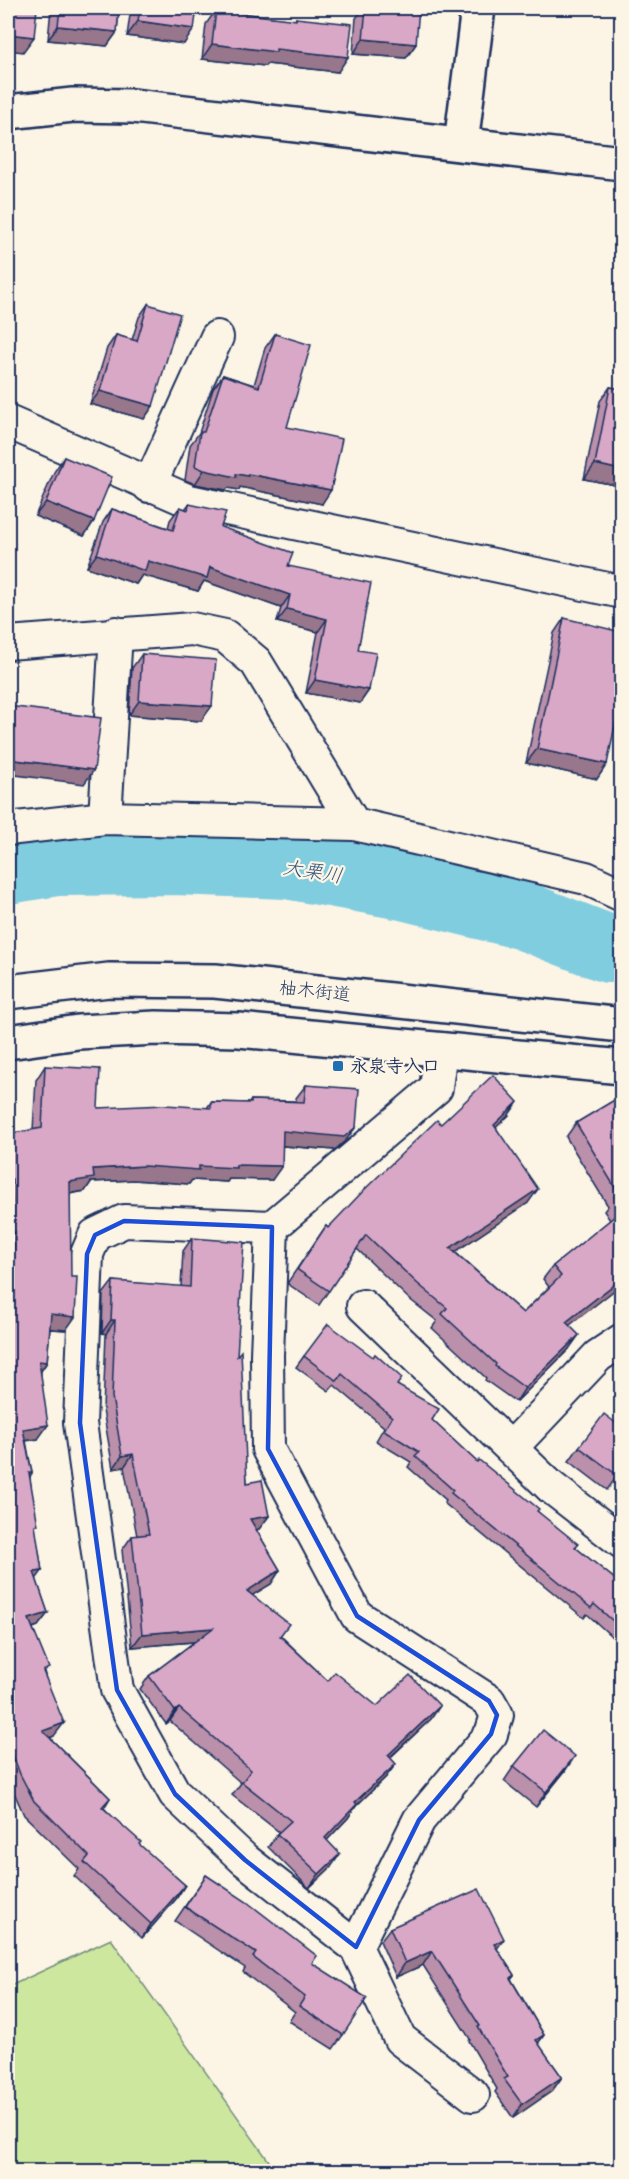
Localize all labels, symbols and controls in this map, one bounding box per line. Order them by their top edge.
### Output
water label: 大栗川 [281,854,345,889]
street label: 柚木街道 [278,976,352,1007]
place label: 永泉寺入口 [350,1055,440,1078]
marker: 永泉寺入口 [331,1059,345,1073]

